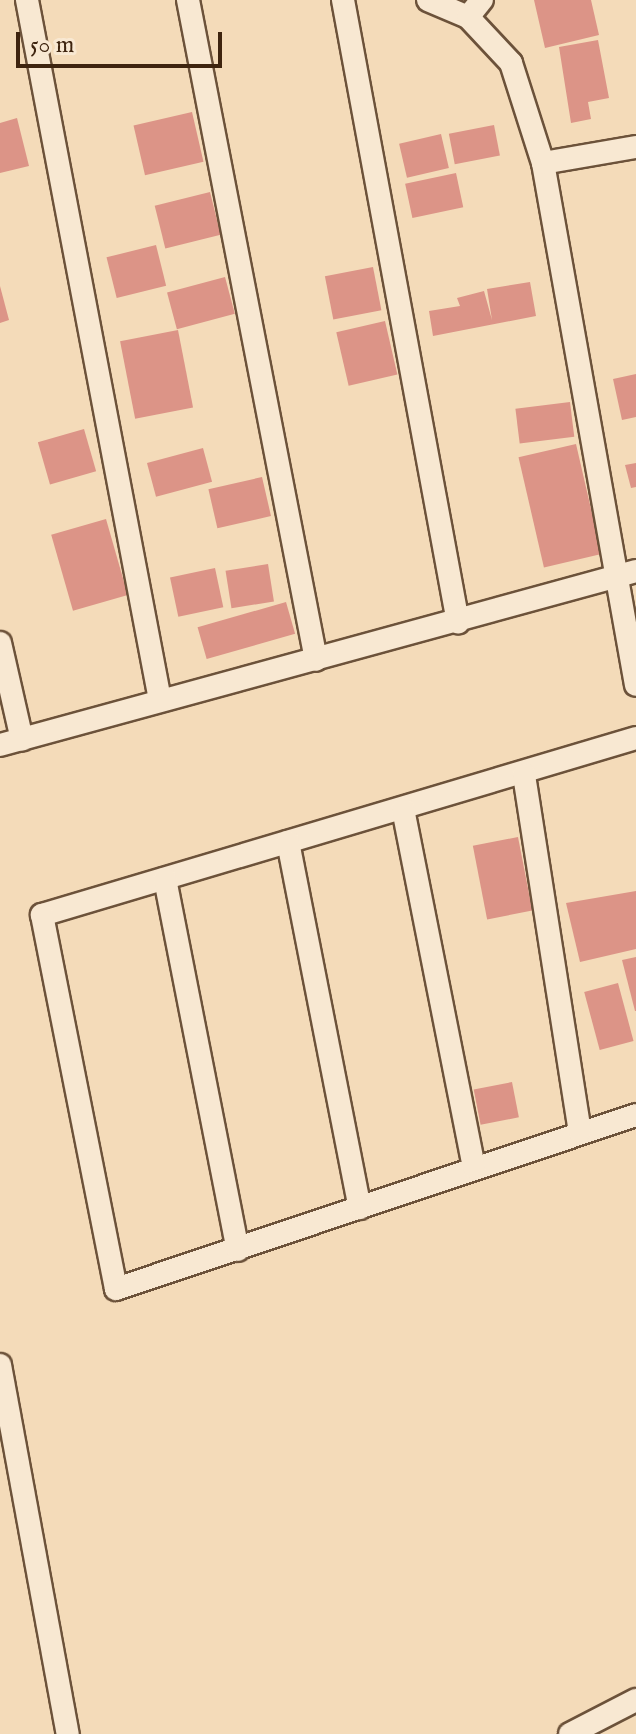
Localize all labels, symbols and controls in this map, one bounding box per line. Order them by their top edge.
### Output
scale bar [20,16,226,66]
text: 50 m [30,30,74,61]

